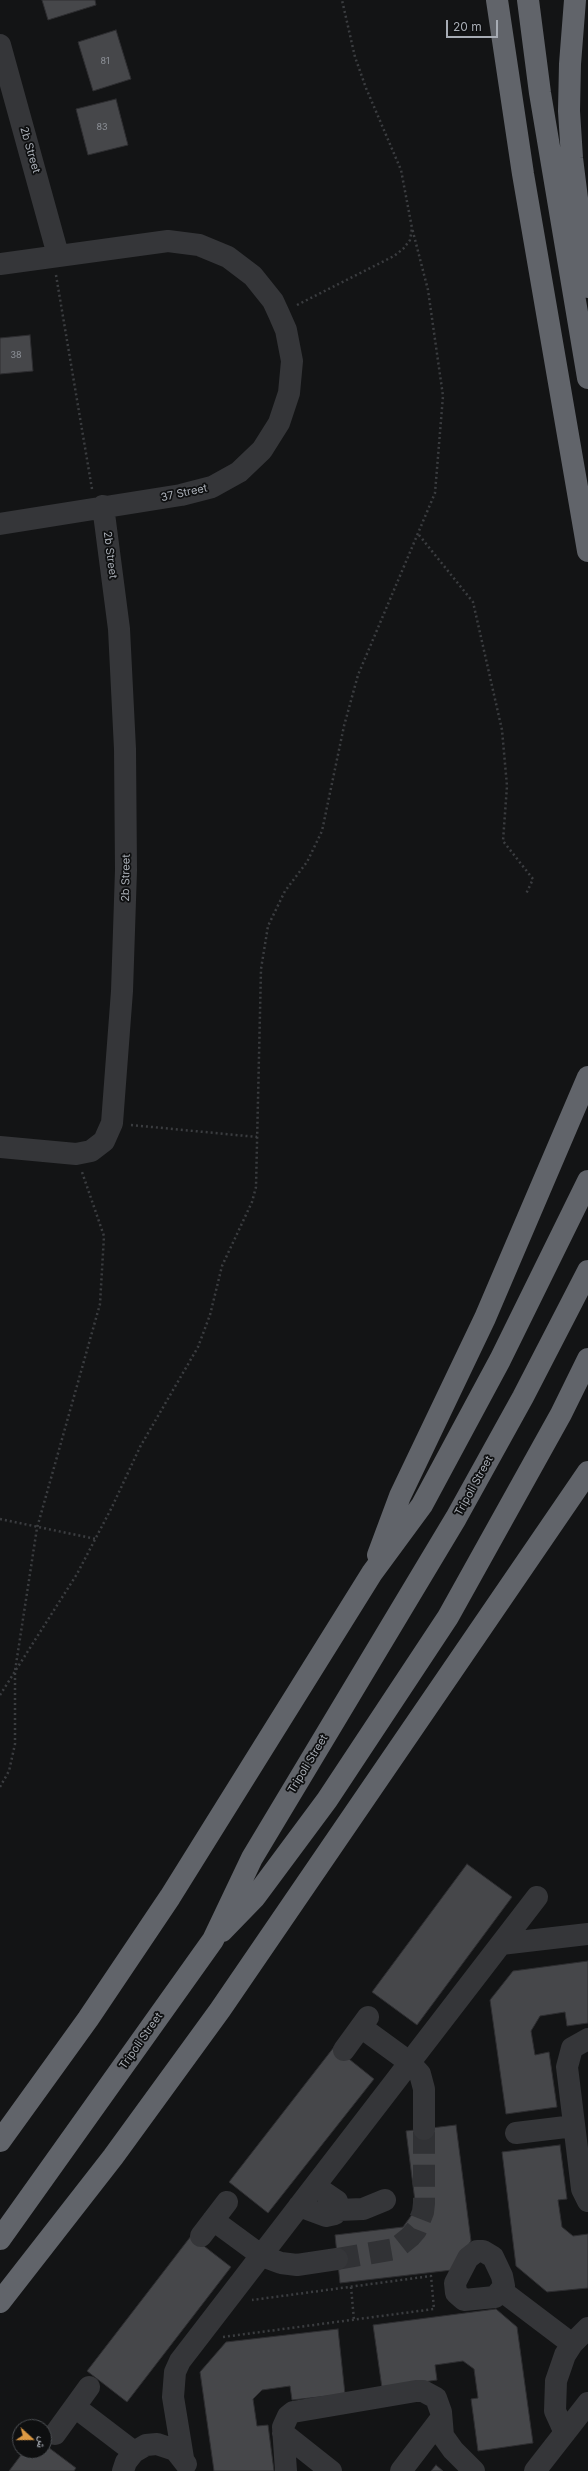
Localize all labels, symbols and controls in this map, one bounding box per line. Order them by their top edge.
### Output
scale bar [448,12,500,38]
text: 20 m [453,19,482,34]
house number: 81 [100,56,110,66]
house number: 83 [96,122,108,132]
street label: 2b Street [17,125,43,175]
house number: 38 [10,350,22,360]
street label: 37 Street [160,482,208,504]
street label: 2b Street [101,531,119,579]
street label: 2b Street [119,854,133,902]
street label: Tripoli Street [452,1454,496,1518]
street label: Tripoli Street [285,1732,331,1796]
street label: Tripoli Street [117,2010,165,2072]
north arrow [12,2419,52,2459]
text: ش [34,2435,51,2451]

